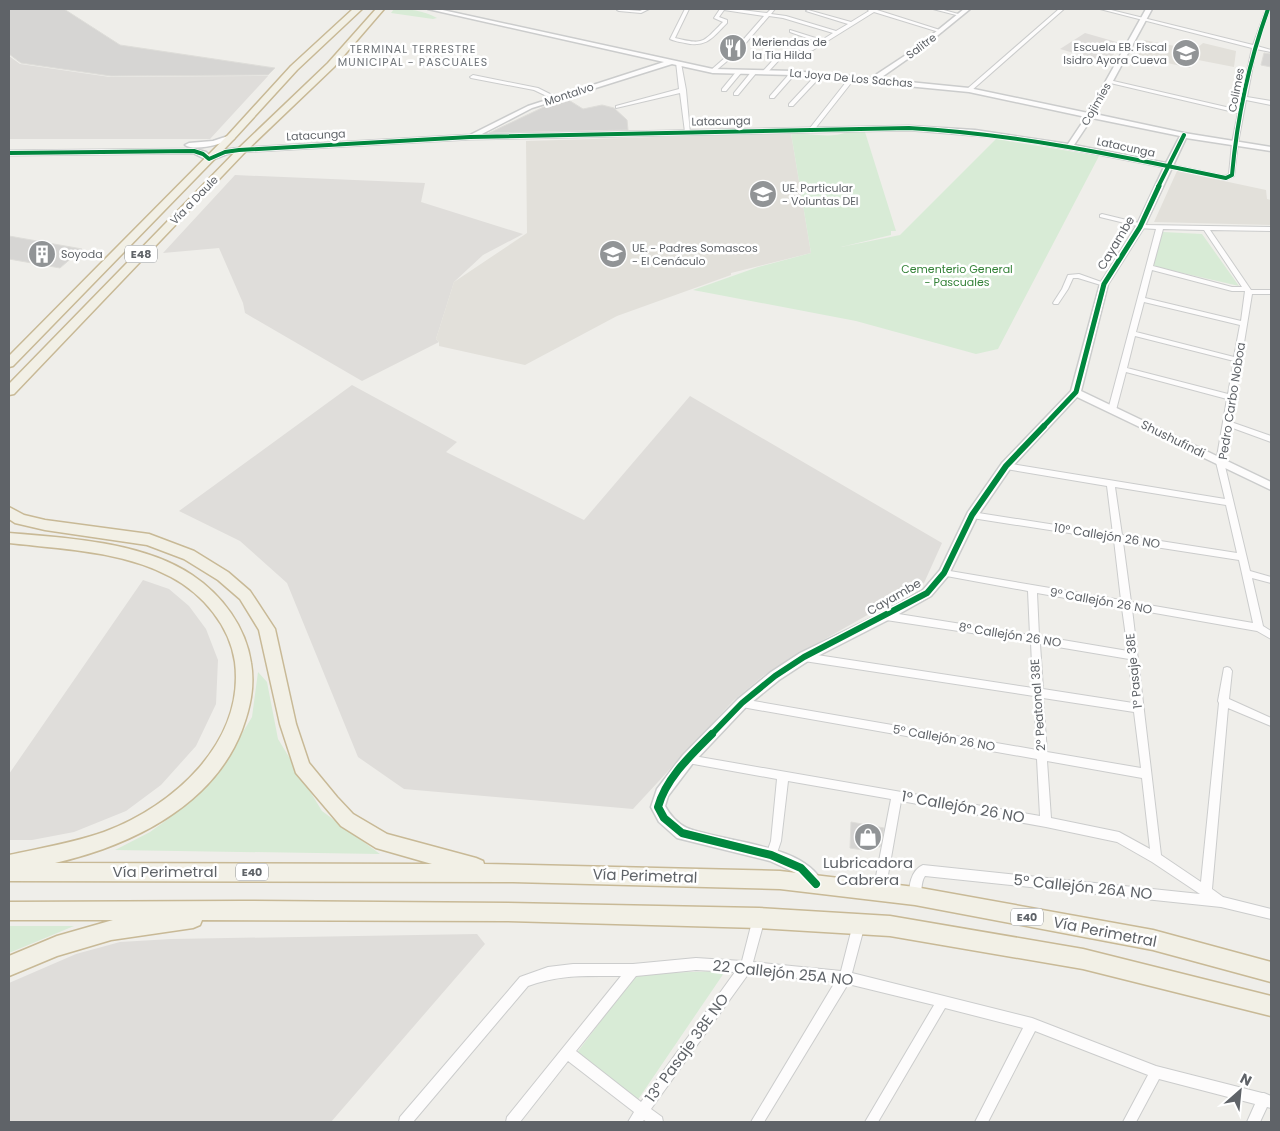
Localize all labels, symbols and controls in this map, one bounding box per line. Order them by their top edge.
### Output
street label: Salitre [903,29,940,63]
restaurant icon: Meriendas de la Tia Hilda [718,33,748,63]
place label: Meriendas de la Tia Hilda [752,34,827,63]
school or university icon: Escuela EB. Fiscal Isidro Ayora Cueva [1171,38,1201,68]
place label: Escuela EB. Fiscal Isidro Ayora Cueva [1063,39,1167,68]
district label: TERMINAL TERRESTRE MUNICIPAL - PASCUALES [338,41,488,70]
street label: La Joya De Los Sachas [789,65,913,91]
street label: Colimes [1224,66,1248,114]
street label: Montalvo [542,79,596,109]
street label: Cojimíes [1077,79,1115,129]
street label: Latacunga [691,112,751,130]
street label: Latacunga [286,125,346,145]
street label: Latacunga [1095,133,1157,161]
street label: Vía a Daule [166,172,222,228]
school or university icon: UE. Particular - Voluntas DEI [748,179,778,209]
place label: UE. Particular - Voluntas DEI [782,180,859,209]
street label: Cayambe [1093,213,1138,273]
building icon: Soyoda [27,239,57,269]
school or university icon: UE. - Padres Somascos - El Cenáculo [598,239,628,269]
place label: UE. - Padres Somascos - El Cenáculo [632,240,758,269]
road number: E48 [125,245,157,262]
place label: Soyoda [61,246,103,262]
park label: Cementerio General - Pascuales [901,261,1013,290]
street label: Pedro Carbo Noboa [1214,341,1249,461]
street label: Shushufindi [1138,416,1208,461]
street label: 10° Callejón 26 NO [1053,519,1161,552]
street label: Cayambe [863,574,924,619]
street label: 9° Callejón 26 NO [1049,583,1154,618]
street label: 8° Callejón 26 NO [958,618,1063,651]
street label: 1° Pasaje 38E [1121,632,1146,710]
street label: 2° Peatonal 38E [1026,658,1049,752]
street label: 5° Callejón 26 NO [892,720,997,755]
street label: 1° Callejón 26 NO [900,785,1027,828]
shop icon: Lubricadora Cabrera [853,822,883,852]
place label: Lubricadora Cabrera [823,852,913,890]
street label: Vía Perimetral [113,861,217,882]
street label: Vía Perimetral [592,863,698,888]
road number: E40 [236,864,268,880]
street label: 5° Callejón 26A NO [1013,869,1154,904]
road number: E40 [1011,909,1043,926]
street label: Vía Perimetral [1052,911,1159,952]
street label: 22 Callejón 25A NO [712,955,855,990]
street label: 13° Pasaje 38E NO [640,989,733,1106]
north arrow [1215,1066,1265,1116]
text: N [1237,1068,1255,1091]

